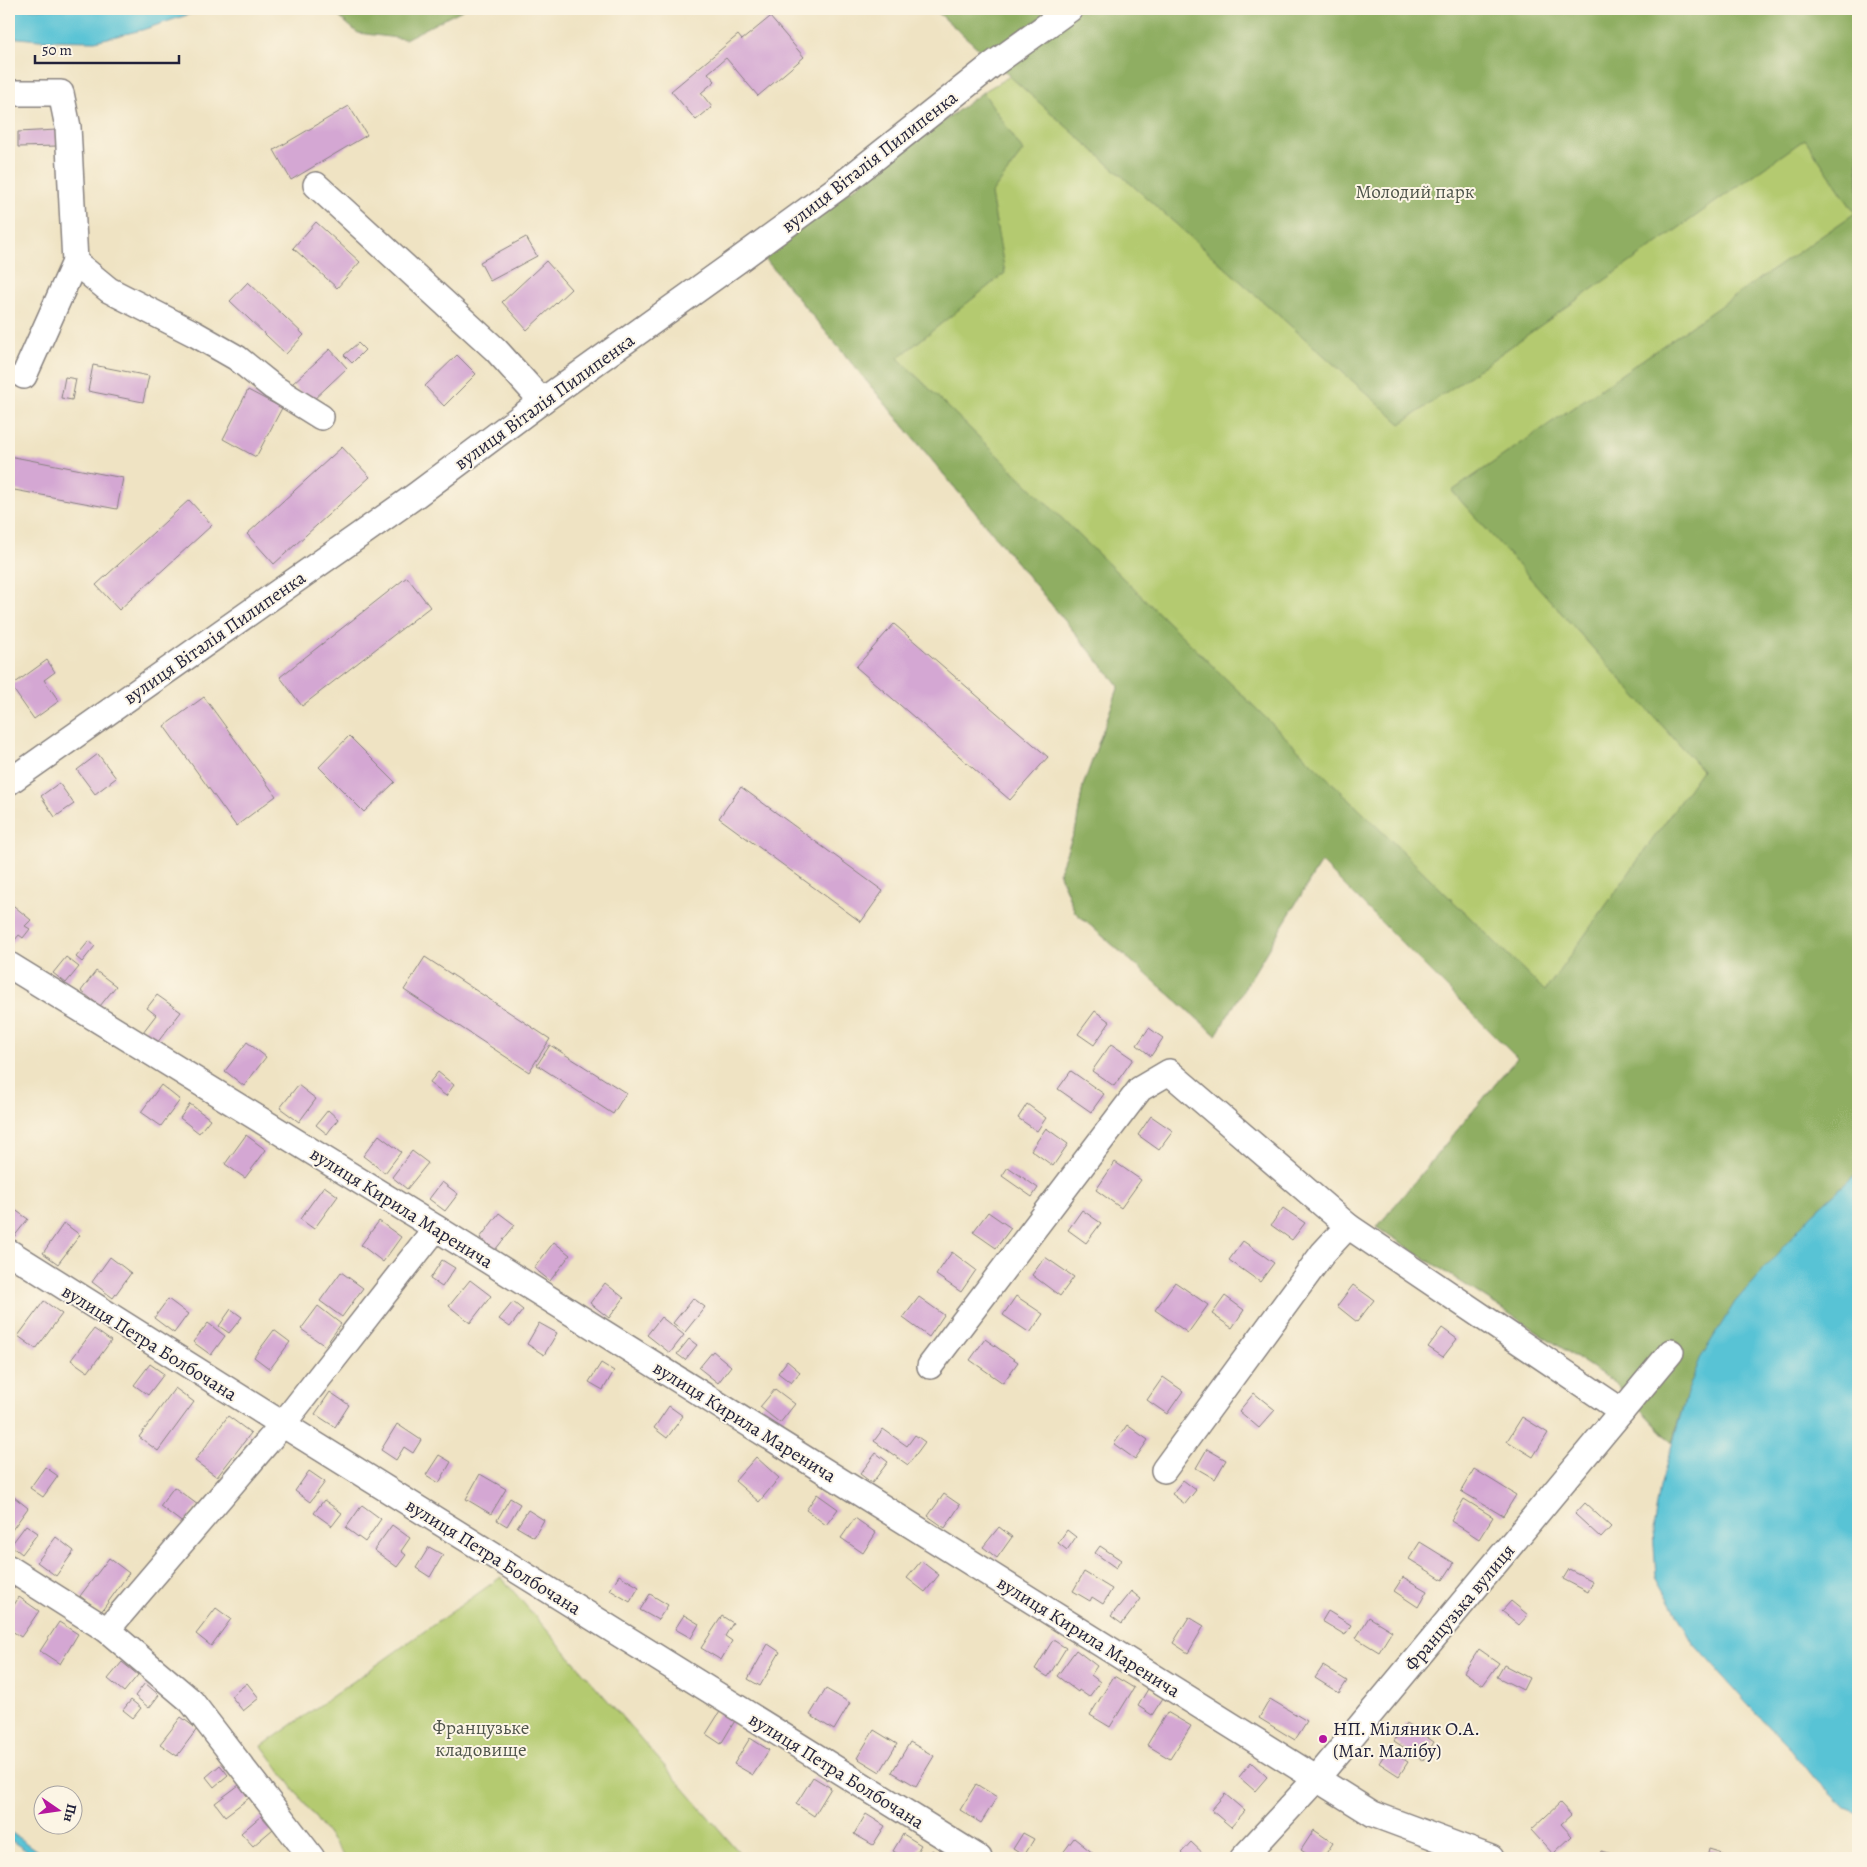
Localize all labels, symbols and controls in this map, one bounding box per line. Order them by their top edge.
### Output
scale bar [35,32,179,64]
text: 50 m [42,40,72,60]
street label: вулиця Віталія Пилипенка [776,85,963,239]
park label: Молодий парк [1355,179,1475,205]
street label: вулиця Віталія Пилипенка [449,327,640,476]
street label: вулиця Віталія Пилипенка [118,565,311,711]
street label: вулиця Кирила Маренича [305,1141,498,1275]
street label: вулиця Петра Болбочана [57,1278,242,1408]
street label: вулиця Кирила Маренича [648,1355,841,1489]
street label: вулиця Петра Болбочана [401,1492,586,1622]
street label: Французька вулиця [1399,1538,1521,1677]
street label: вулиця Кирила Маренича [992,1570,1185,1704]
street label: вулиця Петра Болбочана [744,1706,929,1836]
park label: Французьке кладовище [433,1715,529,1763]
place label: НП. Міляник О.А. (Маг. Малібу) [1333,1716,1480,1764]
marker: НП. Міляник О.А. (Маг. Малібу) [1317,1733,1329,1745]
north arrow [32,1784,82,1834]
text: Пн [59,1802,81,1824]

